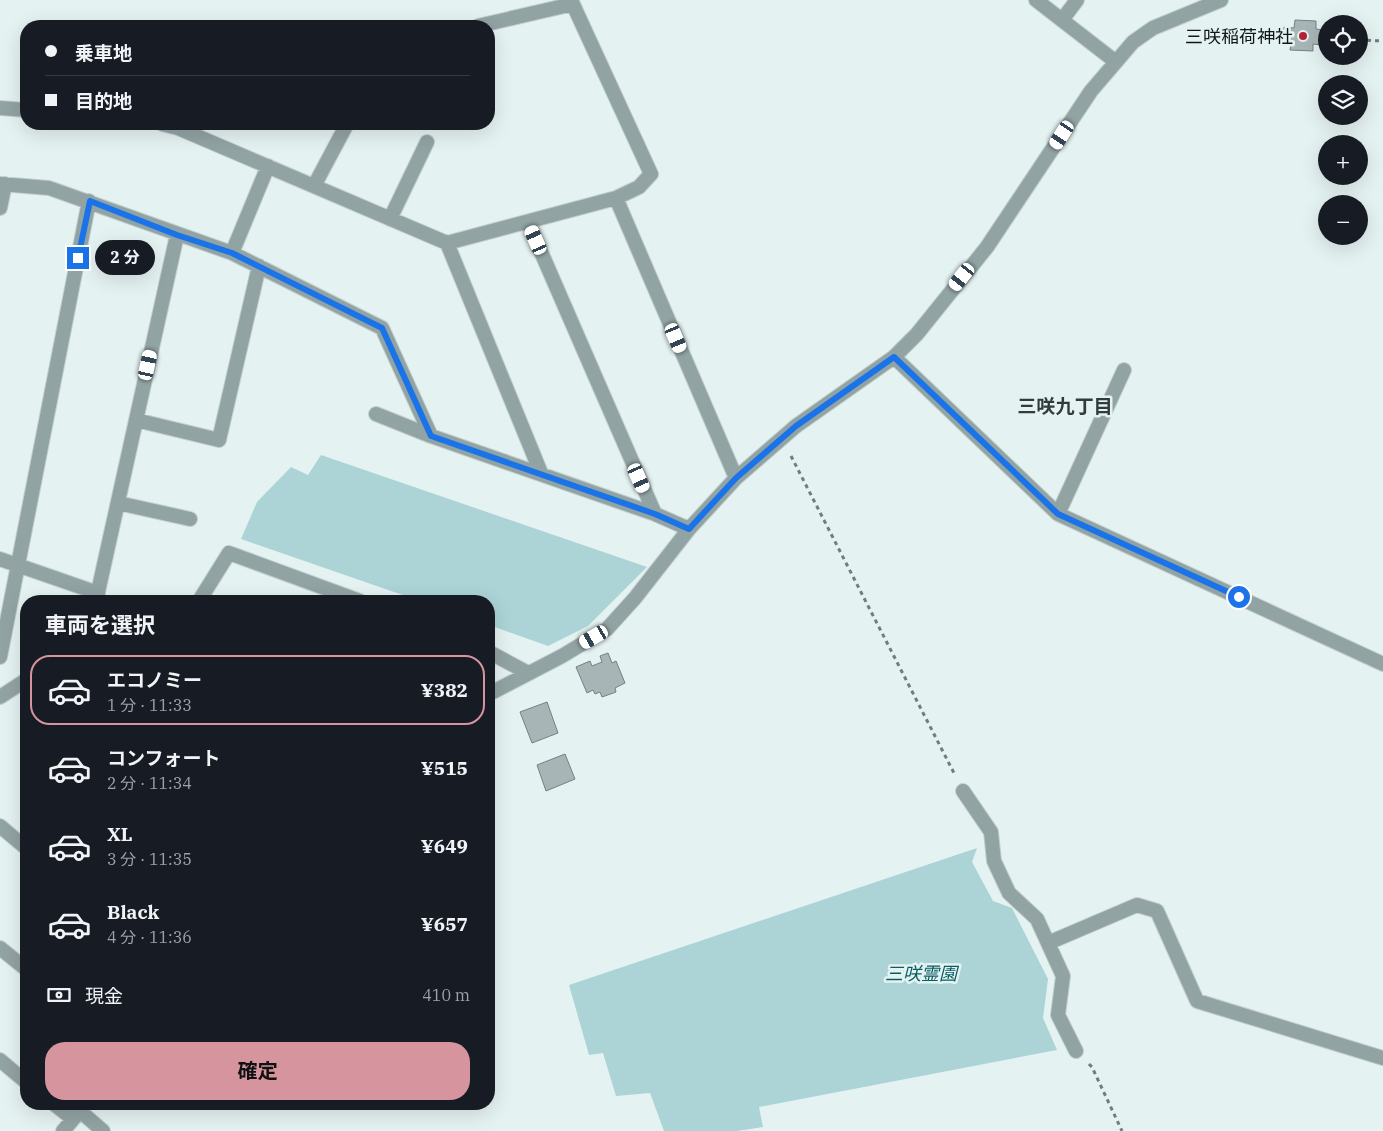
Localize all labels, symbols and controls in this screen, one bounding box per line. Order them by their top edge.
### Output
map controls [1318,15,1368,245]
button: locate [1318,15,1368,65]
place label: 三咲稲荷神社 [1185,25,1293,48]
marker: 三咲稲荷神社 [1297,30,1309,42]
text: 乗車地 [75,41,132,65]
button: layers [1318,75,1368,125]
text: 目的地 [75,89,132,113]
car [1047,118,1076,152]
button: + [1318,135,1368,185]
button: − [1318,195,1368,245]
car [523,223,548,257]
callout: 2 分 [96,240,156,276]
route end [67,247,89,269]
text: 2 分 [110,247,140,267]
car [946,261,977,293]
car [663,321,688,355]
car [137,349,158,381]
district label: 三咲九丁目 [1017,394,1113,418]
car [626,461,651,495]
route start [1228,586,1250,608]
text: 車両を選択 [45,610,155,639]
car [577,623,610,651]
icon: car [47,668,92,713]
text: エコノミー [107,668,202,692]
text: ¥382 [421,678,468,702]
text: 1 分 · 11:33 [107,695,192,715]
icon: car [47,746,92,791]
text: コンフォート [107,746,220,770]
text: ¥515 [421,756,468,780]
text: 2 分 · 11:34 [107,773,192,793]
text: XL [107,822,133,846]
icon: car [47,824,92,869]
text: ¥649 [421,834,468,858]
text: 3 分 · 11:35 [107,849,192,869]
text: Black [107,900,159,924]
icon: car [47,902,92,947]
text: ¥657 [421,912,468,936]
text: 4 分 · 11:36 [107,927,192,947]
park label: 三咲霊園 [885,962,960,985]
icon: cash [45,981,73,1009]
text: 現金 [85,984,123,1008]
text: 410 m [422,985,470,1005]
button: 確定 [45,1042,470,1100]

